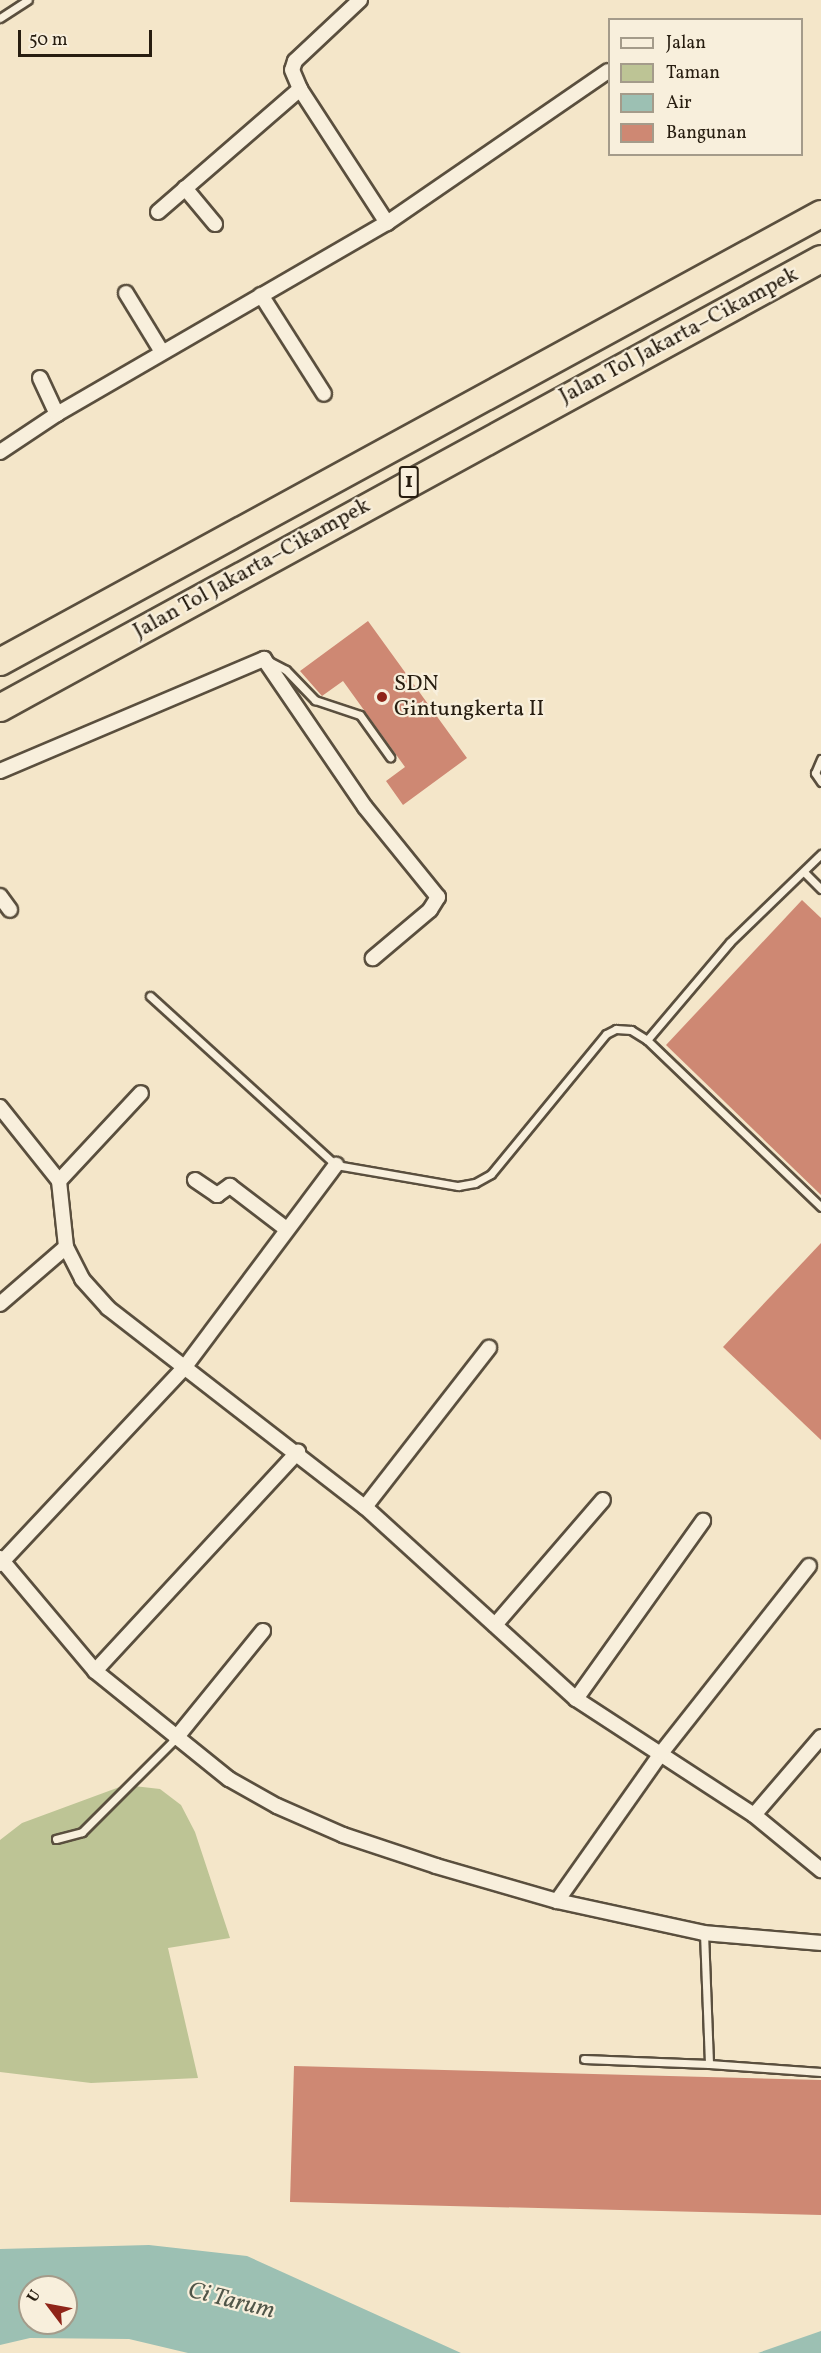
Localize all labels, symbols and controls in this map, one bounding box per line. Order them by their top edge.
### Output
scale bar [21,18,154,56]
legend [608,18,803,156]
text: 50 m [29,28,68,53]
text: Jalan [666,31,706,56]
text: Taman [666,61,720,86]
text: Air [666,91,692,116]
text: Bangunan [666,121,747,146]
street label: Jalan Tol Jakarta–Cikampek [555,262,803,410]
road number: 1 [398,464,420,500]
street label: Jalan Tol Jakarta–Cikampek [129,493,375,645]
place label: SDN Gintungkerta II [394,671,544,722]
marker: SDN Gintungkerta II [375,690,389,704]
north arrow [18,2275,78,2335]
water label: Ci Tarum [185,2277,277,2327]
text: U [22,2286,47,2307]

